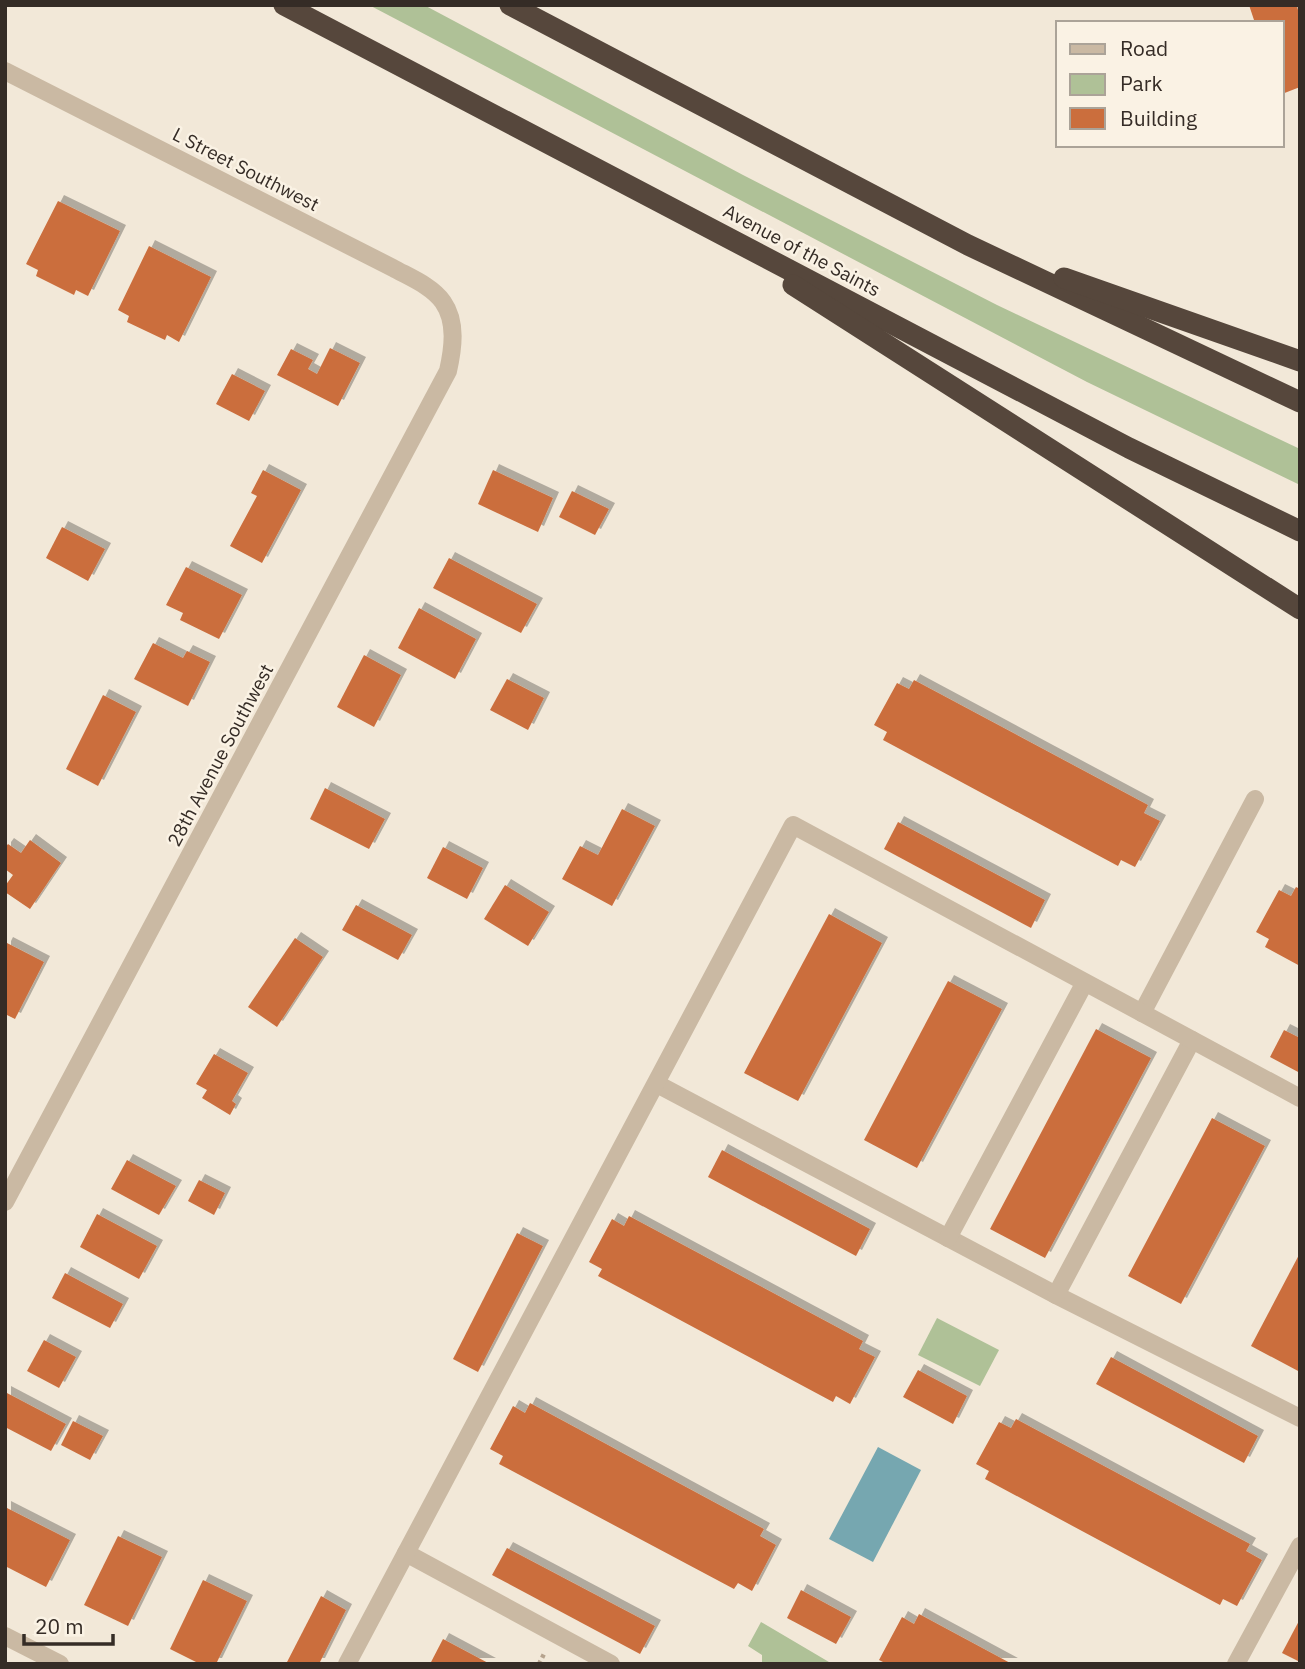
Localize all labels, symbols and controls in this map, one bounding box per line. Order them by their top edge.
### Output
legend [1056,21,1284,147]
text: Road [1120,34,1168,62]
text: Park [1120,69,1163,97]
text: Building [1120,104,1197,132]
street label: L Street Southwest [169,122,323,216]
street label: Avenue of the Saints [719,199,885,301]
street label: 28th Avenue Southwest [162,660,278,850]
scale bar [24,1602,114,1646]
text: 20 m [35,1612,84,1640]

